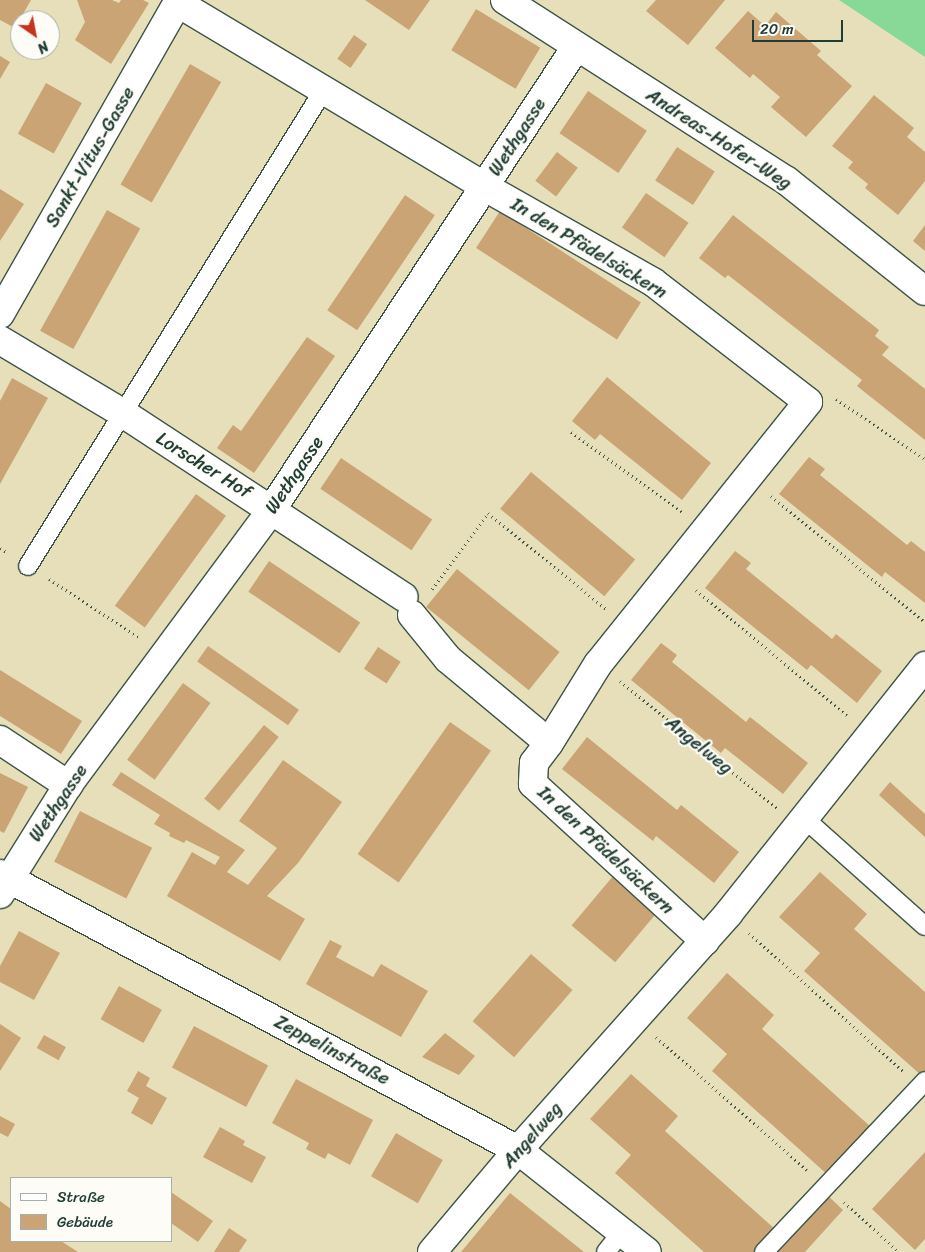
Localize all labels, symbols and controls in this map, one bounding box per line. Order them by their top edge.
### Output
north arrow [10,10,60,60]
scale bar [755,10,846,42]
text: 20 m [760,16,794,42]
text: N [32,34,54,60]
street label: Sankt-Vitus-Gasse [40,83,140,231]
street label: Andreas-Hofer-Weg [642,83,796,195]
street label: Wethgasse [483,94,551,180]
street label: In den Pfädelsäckern [507,192,671,304]
street label: Lorscher Hof [152,427,256,503]
street label: Wethgasse [260,432,328,518]
street label: Angelweg [661,711,737,779]
street label: Wethgasse [24,760,92,846]
street label: In den Pfädelsäckern [533,781,679,919]
street label: Zeppelinstraße [270,1010,394,1090]
street label: Angelweg [497,1097,567,1173]
legend [10,1177,172,1242]
text: Straße [57,1184,105,1210]
text: Gebäude [57,1209,113,1235]

